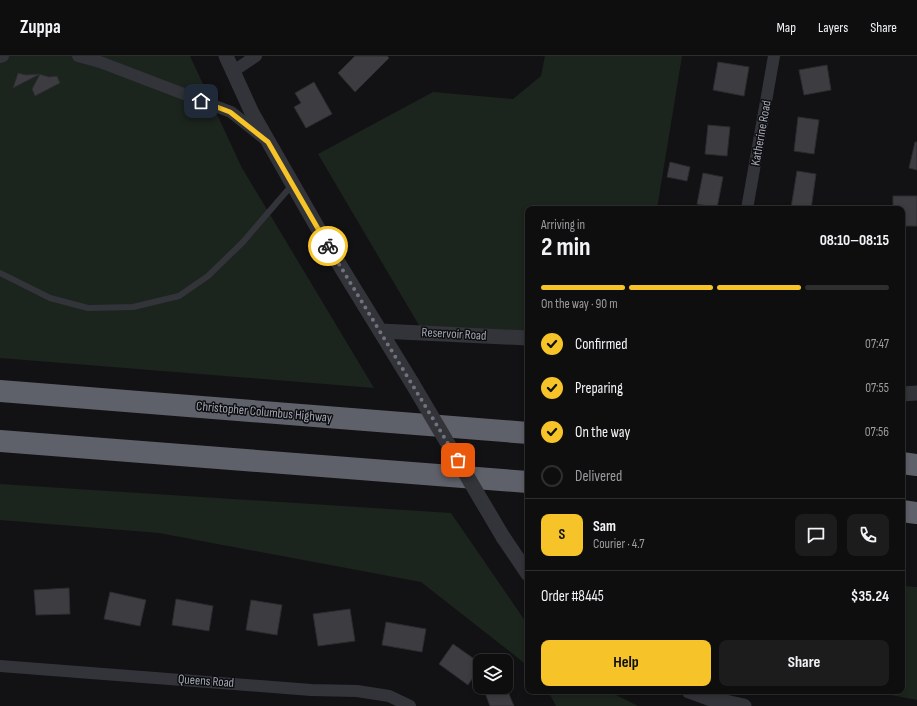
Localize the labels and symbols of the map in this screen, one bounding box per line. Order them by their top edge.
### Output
pin [184,84,218,118]
street label: Katherine Road [747,99,775,167]
courier [308,226,348,266]
street label: Reservoir Road [421,324,487,344]
street label: Christopher Columbus Highway [196,398,332,426]
pin [441,443,475,477]
street label: Queens Road [177,671,235,691]

